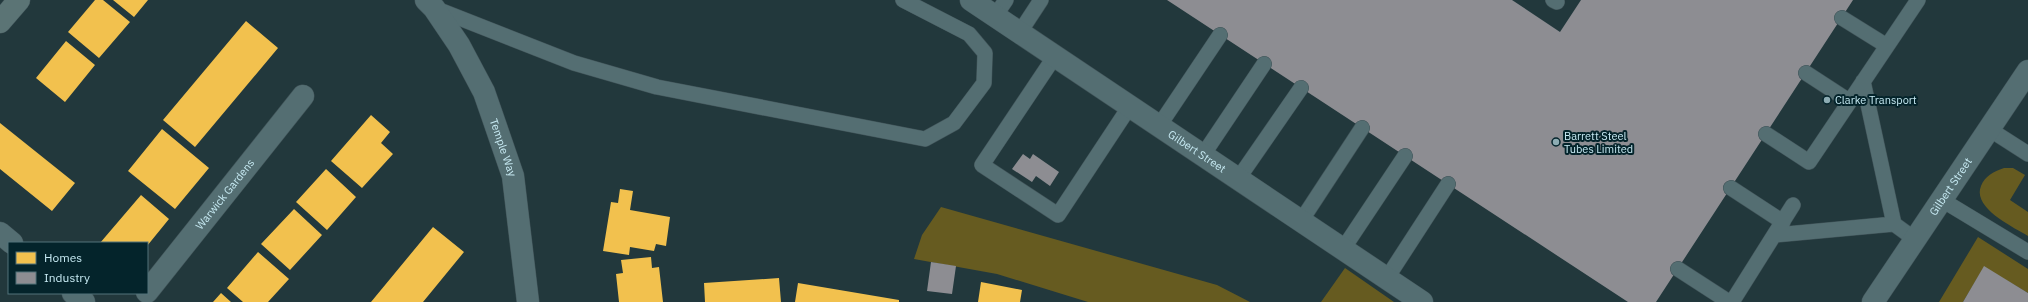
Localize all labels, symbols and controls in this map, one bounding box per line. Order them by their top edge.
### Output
place label: Clarke Transport [1835,93,1917,107]
marker: Clarke Transport [1822,95,1832,105]
street label: Temple Way [487,117,520,179]
street label: Gilbert Street [1165,127,1229,176]
place label: Barrett Steel Tubes Limited [1564,129,1633,156]
marker: Barrett Steel Tubes Limited [1551,137,1561,147]
street label: Gilbert Street [1926,155,1975,218]
street label: Warwick Gardens [192,156,257,232]
legend [8,242,148,294]
text: Homes [44,250,82,265]
text: Industry [44,270,90,285]

